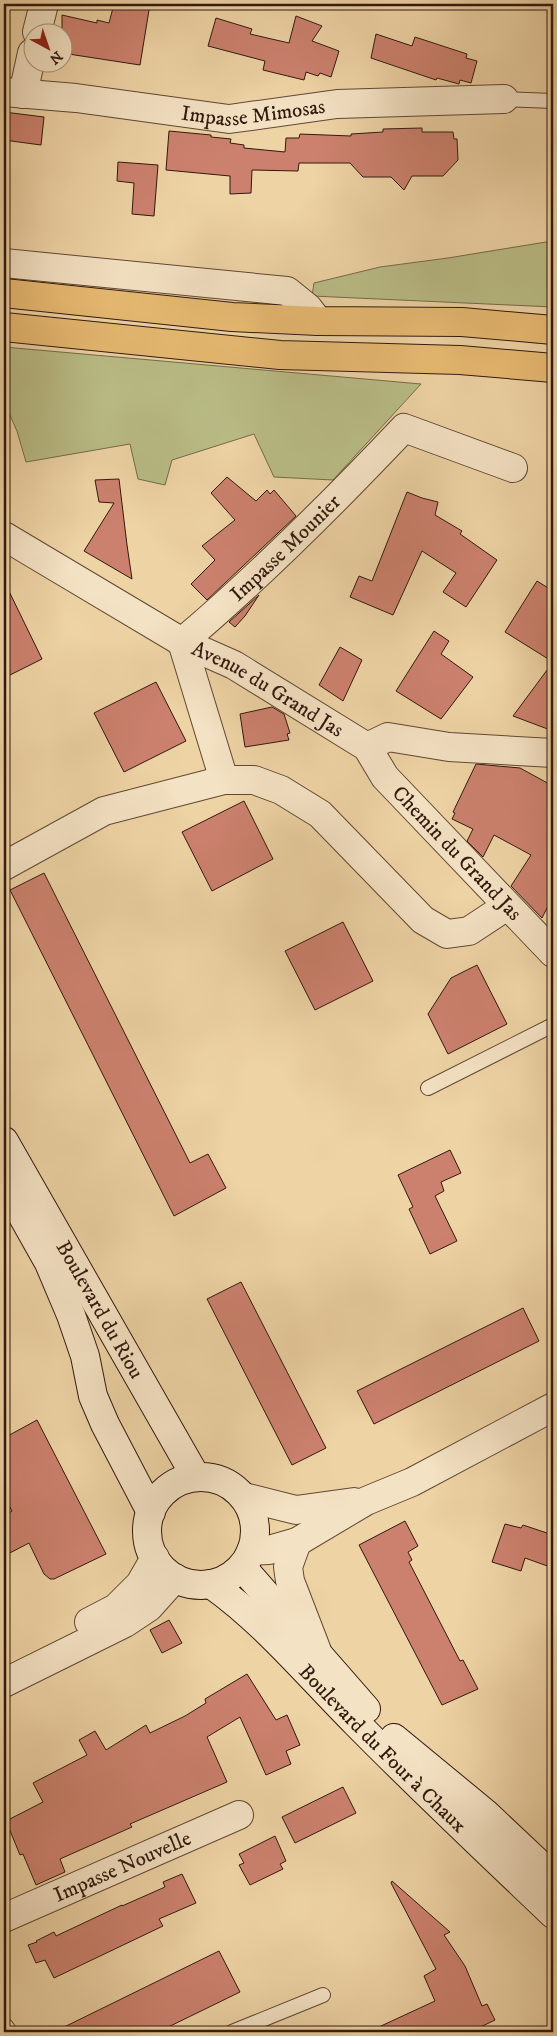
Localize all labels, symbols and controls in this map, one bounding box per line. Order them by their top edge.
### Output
north arrow [22,22,72,72]
text: N [45,47,66,68]
street label: Impasse Mimosas [180,94,327,133]
street label: Impasse Mounier [225,489,347,607]
street label: Avenue du Grand Jas [187,636,348,743]
street label: Chemin du Grand Jas [386,781,527,926]
street label: Boulevard du Riou [50,1236,149,1383]
street label: Boulevard du Four à Chaux [293,1659,472,1839]
street label: Impasse Nouvelle [50,1826,196,1909]

